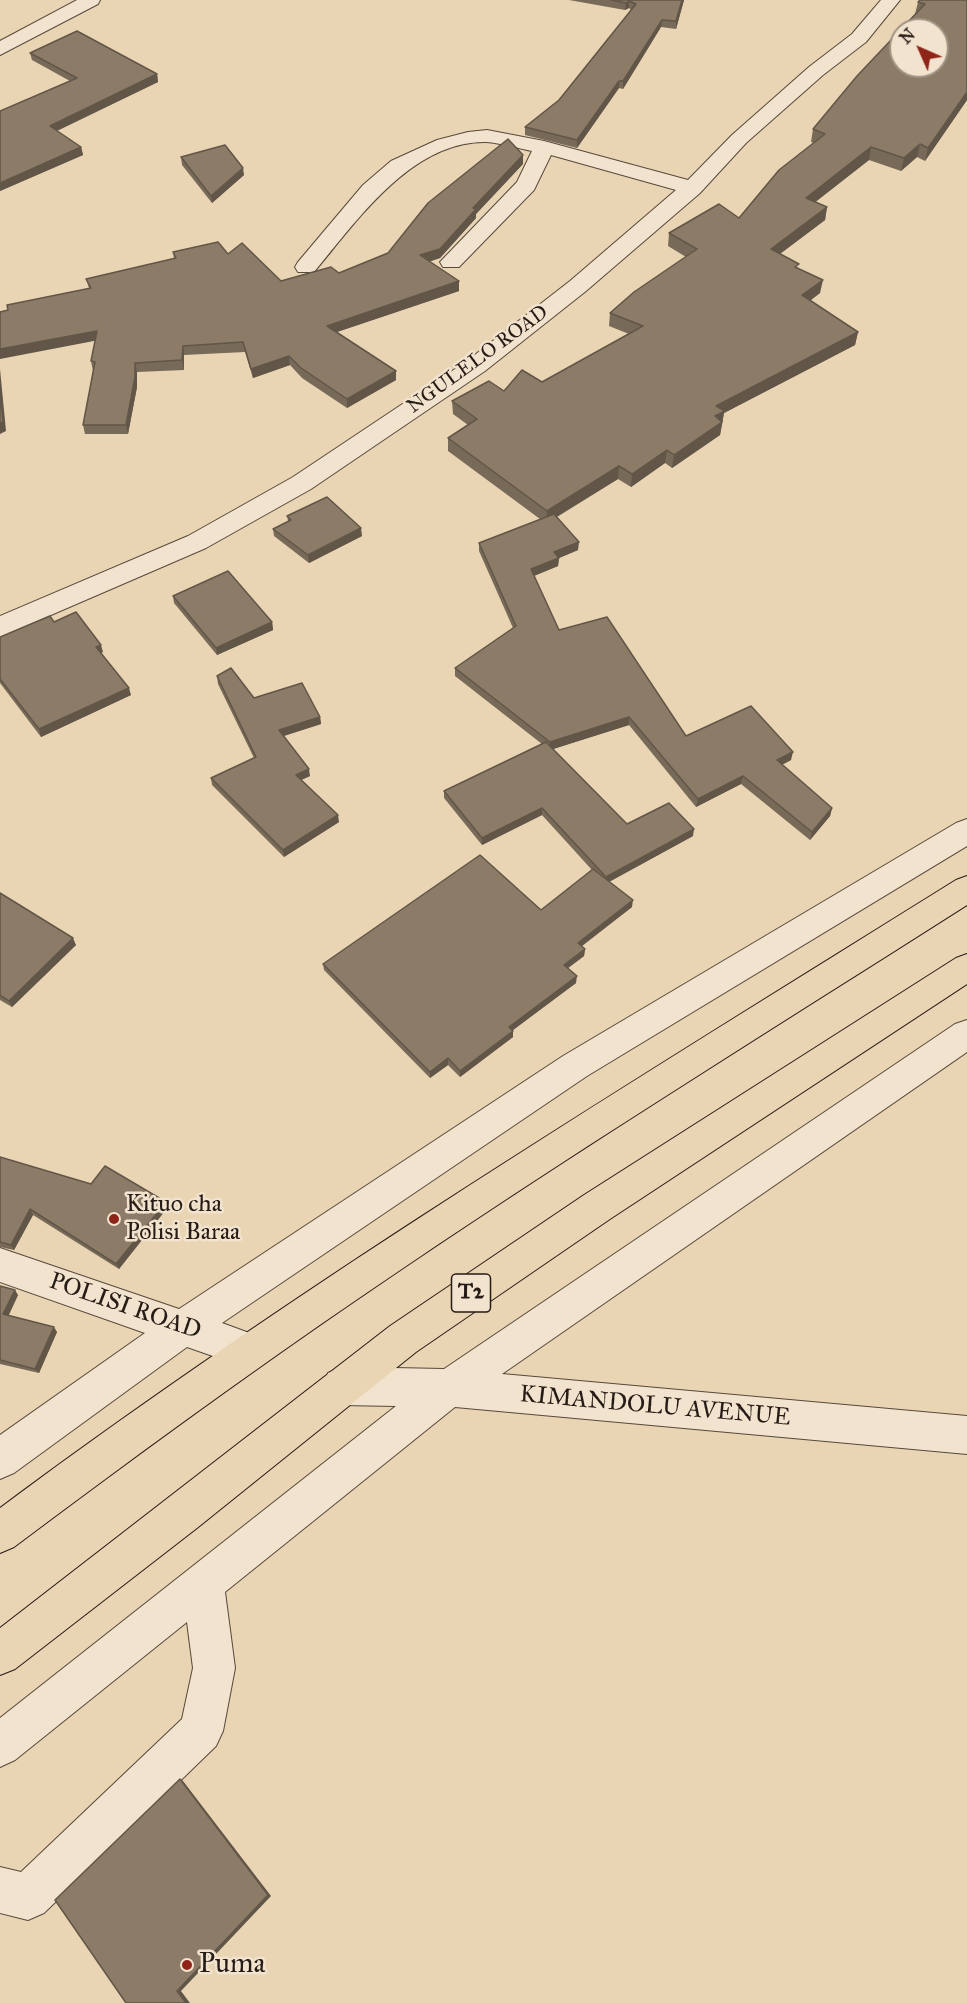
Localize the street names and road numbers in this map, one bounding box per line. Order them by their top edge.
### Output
street label: NGULELO ROAD [403,301,553,419]
street label: POLISI ROAD [45,1268,205,1346]
road number: T2 [452,1274,490,1312]
street label: KIMANDOLU AVENUE [518,1381,792,1433]

